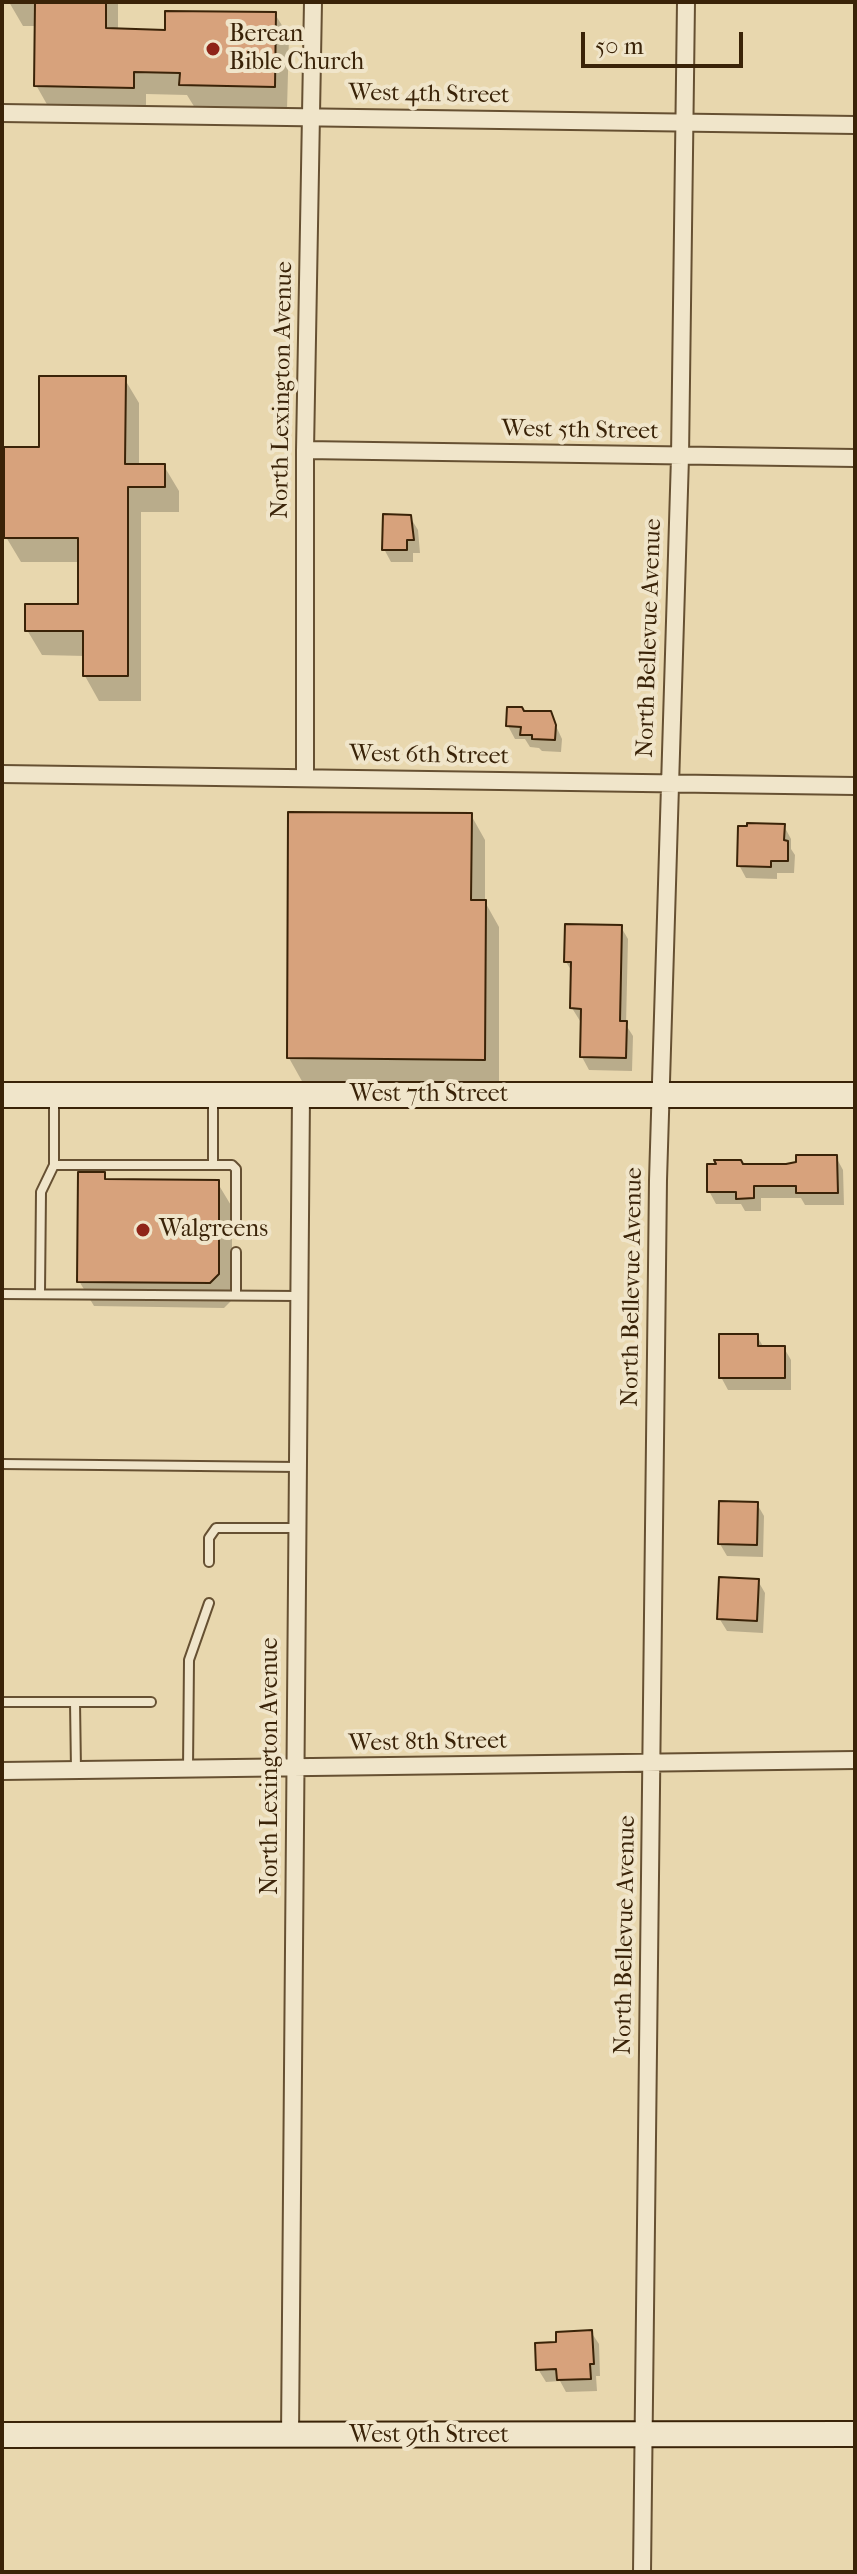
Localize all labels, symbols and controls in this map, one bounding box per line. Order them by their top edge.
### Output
scale bar [585,16,747,66]
place label: Berean Bible Church [229,21,364,77]
text: 50 m [595,32,644,60]
marker: Berean Bible Church [204,40,222,58]
street label: West 4th Street [348,79,510,111]
street label: North Lexington Avenue [266,261,300,519]
street label: West 5th Street [501,415,659,447]
street label: North Bellevue Avenue [631,518,669,758]
street label: West 6th Street [349,740,509,772]
street label: West 7th Street [350,1081,508,1109]
street label: North Bellevue Avenue [617,1167,649,1407]
place label: Walgreens [159,1216,268,1244]
marker: Walgreens [134,1221,152,1239]
street label: North Lexington Avenue [257,1637,285,1895]
street label: West 8th Street [348,1727,508,1759]
street label: North Bellevue Avenue [610,1815,642,2055]
street label: West 9th Street [349,2422,509,2450]

